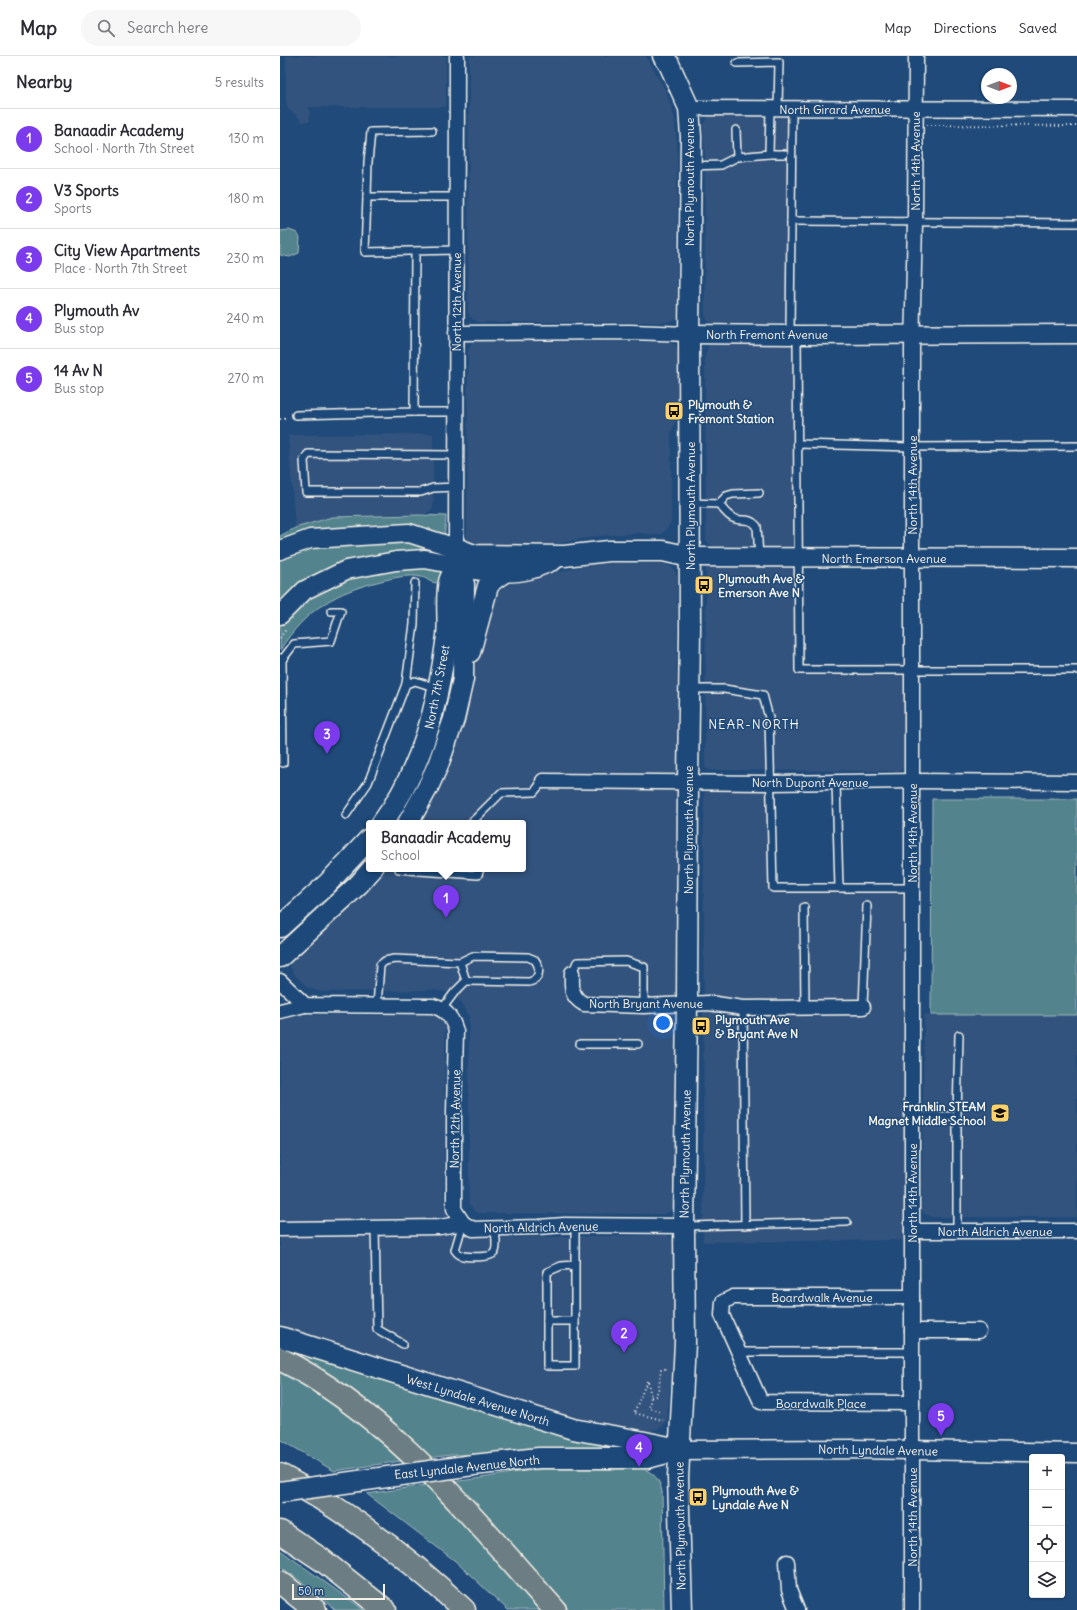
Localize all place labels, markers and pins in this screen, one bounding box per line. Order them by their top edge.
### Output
place label: Plymouth & Fremont Station [688,397,774,426]
bus stop icon: Plymouth & Fremont Station [663,400,685,422]
place label: Plymouth Ave & Emerson Ave N [718,571,806,600]
bus stop icon: Plymouth Ave & Emerson Ave N [693,574,715,596]
pin: 3 [314,721,340,754]
pin: 1 [433,885,459,918]
place label: Plymouth Ave & Bryant Ave N [715,1012,798,1042]
bus stop icon: Plymouth Ave & Bryant Ave N [690,1015,712,1037]
place label: Franklin STEAM Magnet Middle School [868,1099,986,1129]
school or university icon: Franklin STEAM Magnet Middle School [989,1102,1011,1124]
pin: 2 [611,1320,637,1353]
pin: 5 [928,1403,954,1436]
pin: 4 [626,1434,652,1467]
place label: Plymouth Ave & Lyndale Ave N [712,1483,800,1513]
bus stop icon: Plymouth Ave & Lyndale Ave N [687,1486,709,1508]

